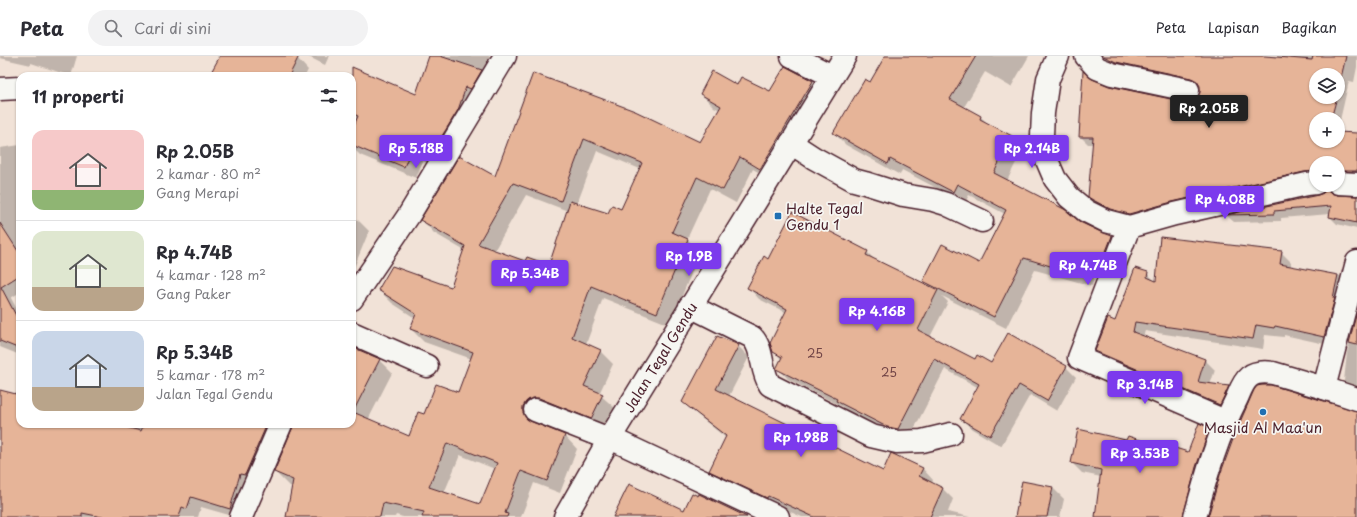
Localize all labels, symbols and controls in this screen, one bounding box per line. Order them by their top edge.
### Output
search box [88,10,368,46]
text: Peta [20,14,64,42]
text: Cari di sini [134,16,211,39]
icon: search [102,17,124,39]
text: Peta [1156,17,1186,38]
text: Lapisan [1208,17,1259,38]
text: Bagikan [1281,17,1337,38]
map controls [1309,68,1345,192]
button: layers [1309,68,1345,104]
text: 11 properti [32,83,124,109]
icon: filters [318,85,340,107]
pin: Rp 2.05B [1168,95,1250,129]
text: Rp 2.05B [1179,98,1239,117]
button: + [1309,112,1345,148]
pin: Rp 5.18B [375,135,457,169]
pin: Rp 2.14B [991,135,1073,169]
text: Rp 2.05B [156,138,234,164]
text: Rp 5.18B [388,138,444,157]
text: Rp 2.14B [1004,138,1060,157]
icon: home [64,146,112,194]
button: − [1309,156,1345,192]
text: 2 kamar · 80 m² [156,164,261,183]
text: Gang Merapi [156,183,239,202]
pin: Rp 4.08B [1184,186,1266,220]
text: Rp 4.08B [1195,189,1255,208]
place label: Halte Tegal Gendu 1 [786,198,863,235]
marker: Halte Tegal Gendu 1 [773,211,783,221]
text: Rp 4.74B [156,239,233,265]
pin: Rp 1.9B [652,243,726,277]
text: Rp 1.9B [665,246,713,265]
icon: home [64,247,112,295]
pin: Rp 4.74B [1047,252,1129,286]
text: Rp 4.74B [1059,255,1117,274]
pin: Rp 5.34B [489,260,571,294]
text: Rp 5.34B [500,263,560,282]
text: 4 kamar · 128 m² [156,265,266,284]
text: Gang Paker [156,284,231,303]
street label: Jalan Tegal Gendu [618,298,702,416]
pin: Rp 4.16B [836,298,918,332]
text: Rp 4.16B [848,301,906,320]
text: Rp 5.34B [156,339,233,365]
house number: 25 [807,344,823,362]
icon: home [64,347,112,395]
house number: 25 [881,363,897,381]
text: 5 kamar · 178 m² [156,365,265,384]
pin: Rp 3.14B [1104,371,1186,405]
text: Rp 3.14B [1116,374,1174,393]
text: Jalan Tegal Gendu [156,384,273,403]
marker: Masjid Al Maa'un [1258,407,1268,417]
place label: Masjid Al Maa'un [1204,417,1322,438]
pin: Rp 1.98B [760,424,842,458]
text: Rp 1.98B [773,427,829,446]
pin: Rp 3.53B [1099,440,1181,474]
text: Rp 3.53B [1110,443,1170,462]

